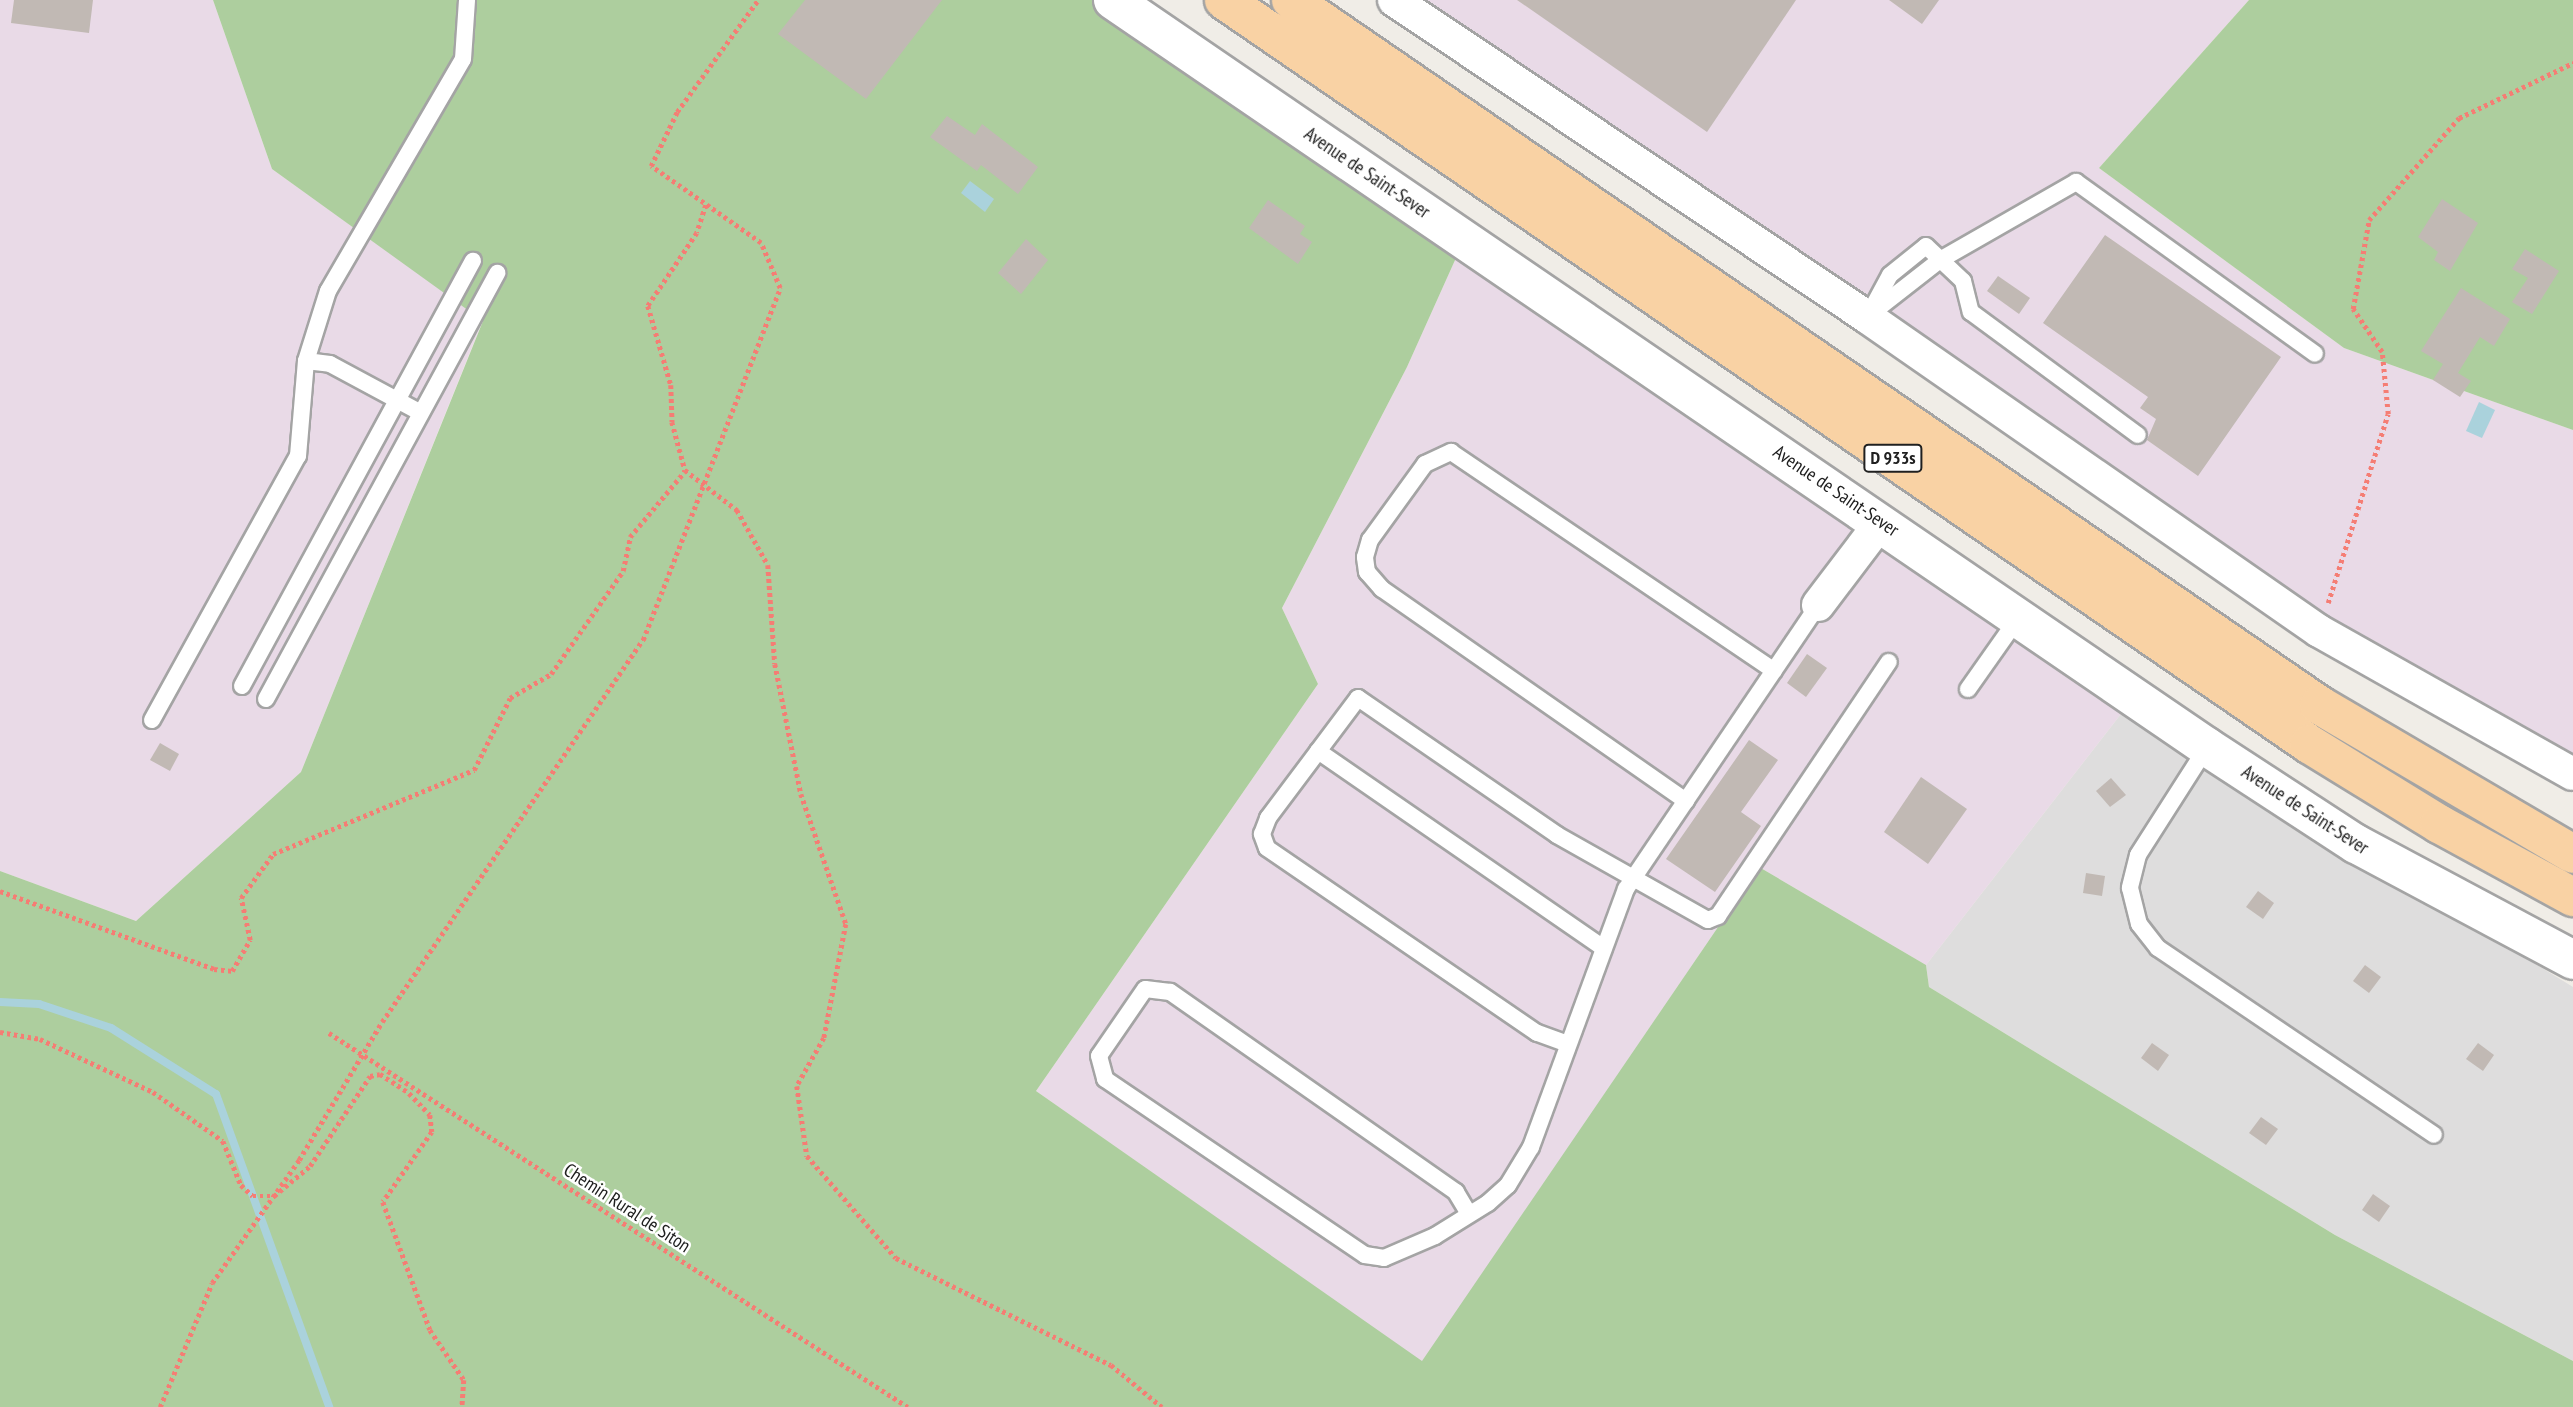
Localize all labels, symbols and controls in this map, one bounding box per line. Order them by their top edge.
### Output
street label: Avenue de Saint-Sever [1300,123,1434,223]
street label: Avenue de Saint-Sever [1769,441,1903,541]
road number: D 933s [1863,444,1923,472]
street label: Avenue de Saint-Sever [2237,760,2373,860]
street label: Chemin Rural de Siton [559,1159,695,1257]

